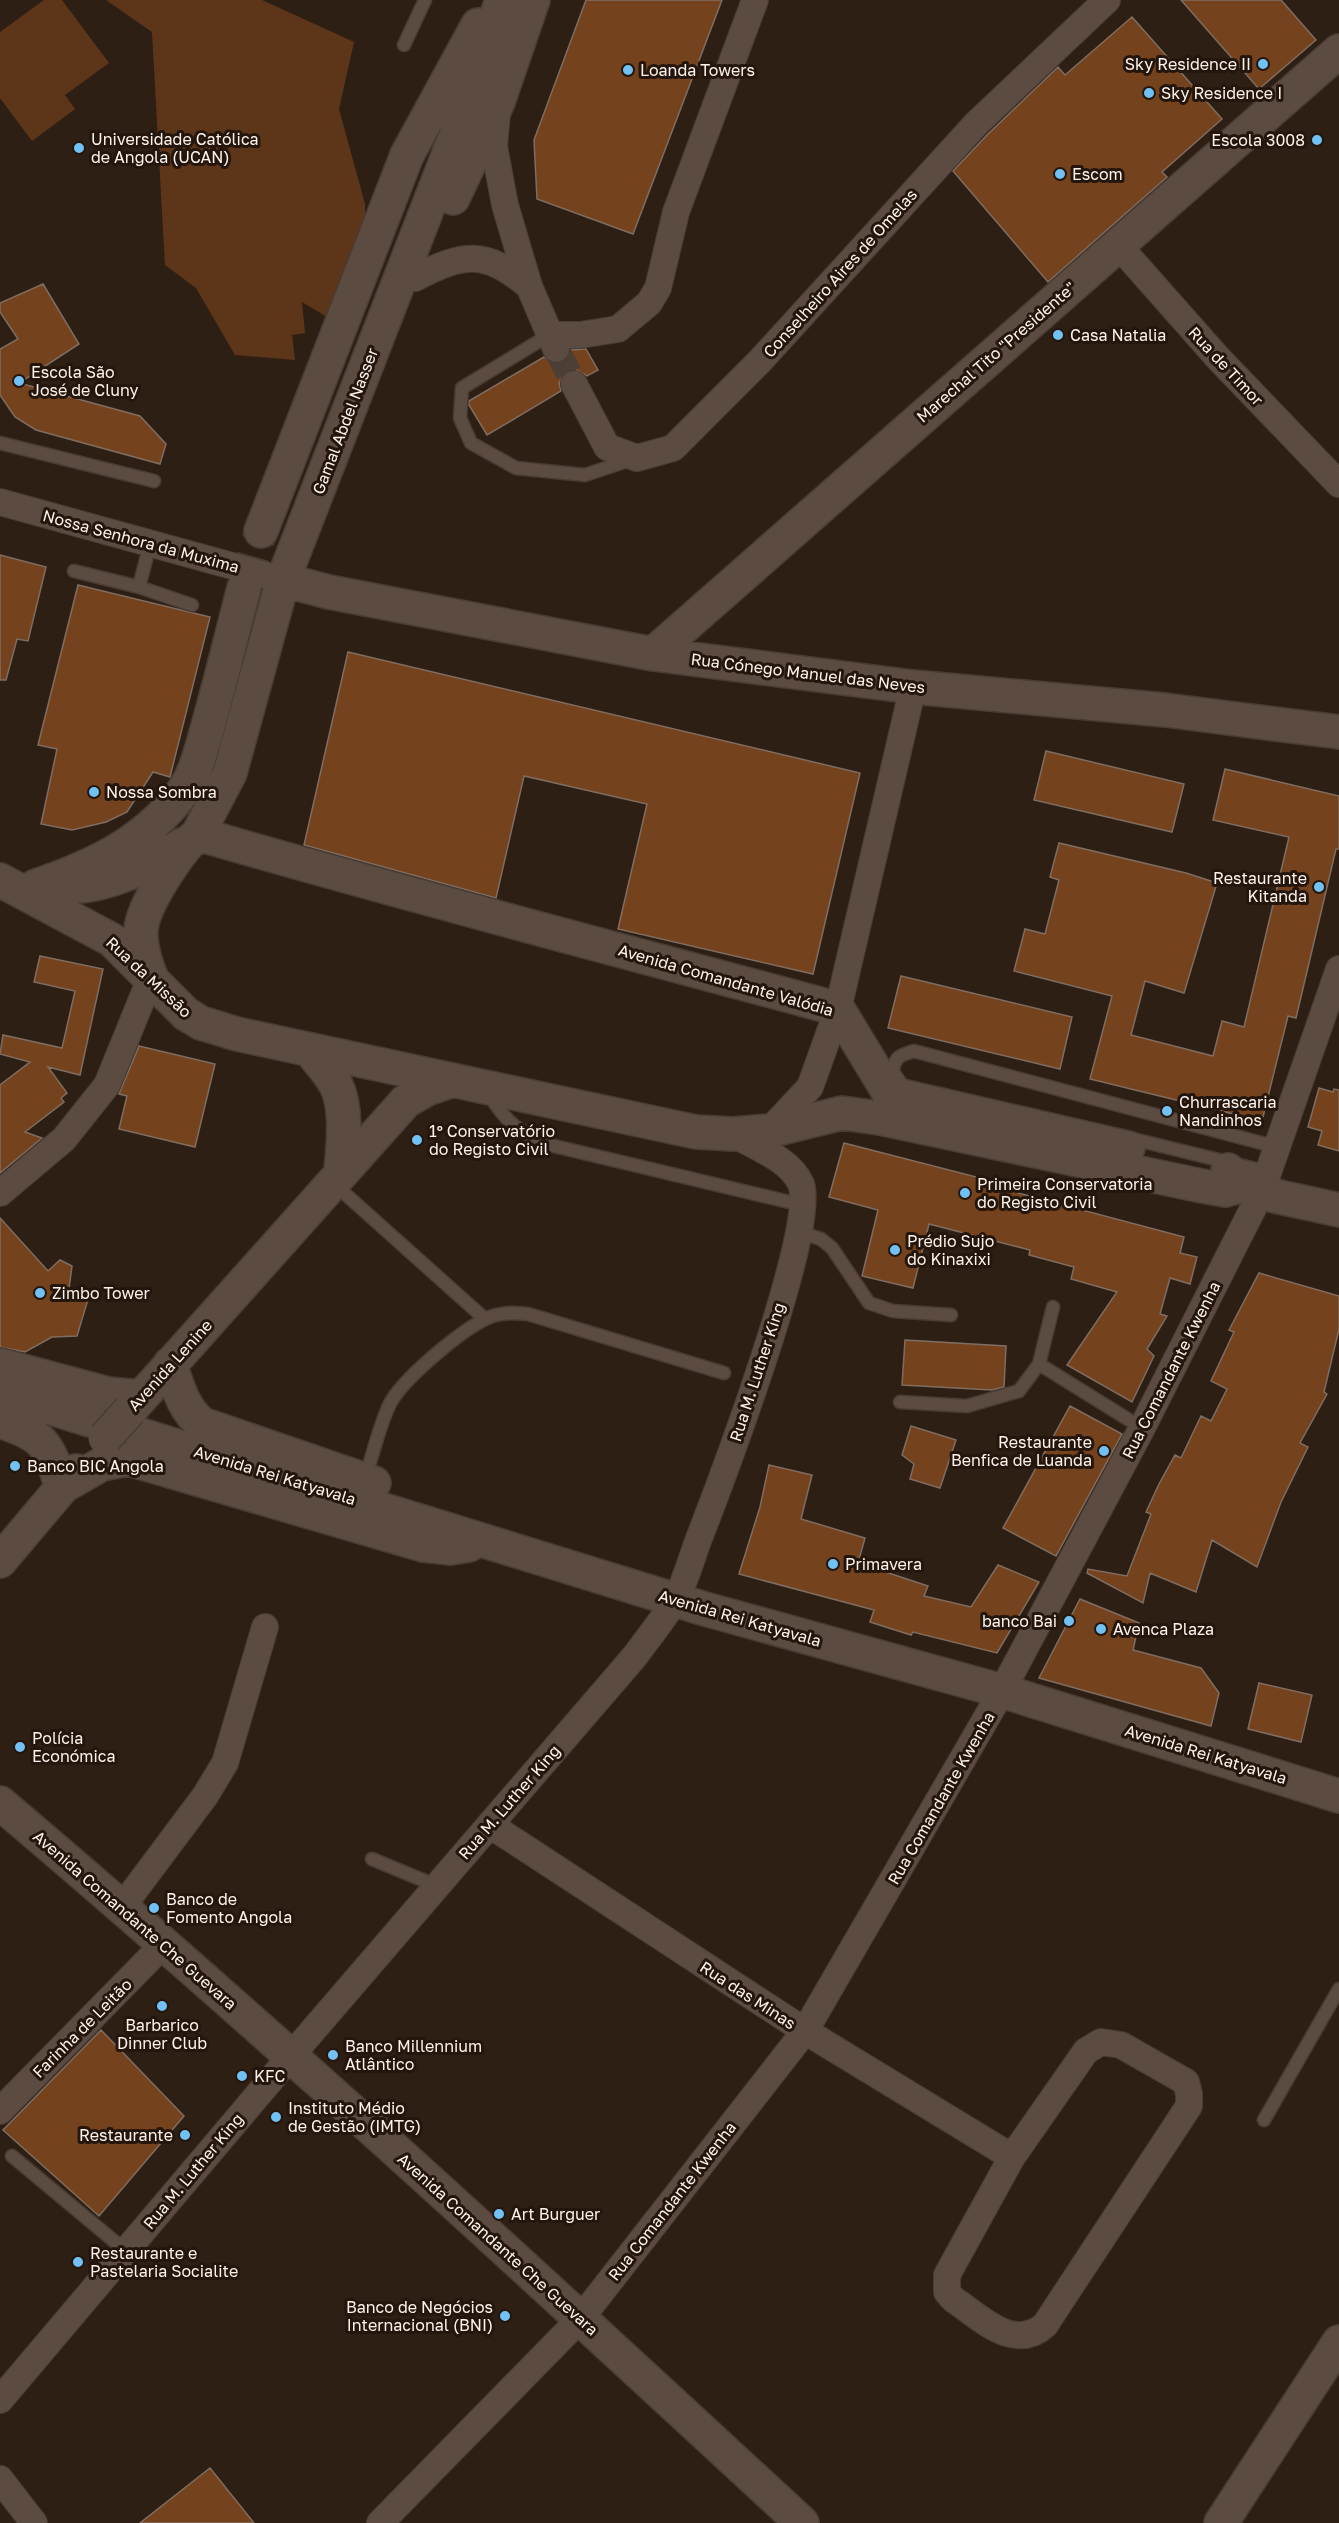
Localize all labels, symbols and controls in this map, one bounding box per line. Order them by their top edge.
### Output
place label: Sky Residence II [1125,54,1251,74]
marker: Sky Residence II [1256,57,1270,71]
place label: Loanda Towers [640,60,755,80]
marker: Loanda Towers [621,63,635,77]
place label: Sky Residence I [1161,83,1282,103]
marker: Sky Residence I [1142,86,1156,100]
place label: Universidade Católica de Angola (UCAN) [91,129,259,167]
place label: Escola 3008 [1211,130,1305,150]
marker: Escola 3008 [1310,133,1324,147]
marker: Universidade Católica de Angola (UCAN) [72,141,86,155]
place label: Escom [1072,164,1123,184]
marker: Escom [1053,167,1067,181]
street label: Conselheiro Aires de Omelas [759,184,921,362]
street label: Marechal Tito "Presidente" [912,277,1080,427]
street label: Rua de Timor [1184,322,1268,410]
place label: Casa Natalia [1070,325,1166,345]
marker: Casa Natalia [1051,328,1065,342]
street label: Gamal Abdel Nasser [308,345,382,497]
place label: Escola São José de Cluny [31,362,139,400]
marker: Escola São José de Cluny [12,374,26,388]
street label: Nossa Senhora da Muxima [41,505,241,577]
street label: Rua Cónego Manuel das Neves [690,649,926,697]
place label: Nossa Sombra [106,782,217,802]
marker: Nossa Sombra [87,785,101,799]
place label: Restaurante Kitanda [1213,868,1307,906]
marker: Restaurante Kitanda [1312,880,1326,894]
street label: Rua da Missão [102,932,196,1022]
street label: Avenida Comandante Valódia [616,940,836,1020]
place label: Churrascaria Nandinhos [1179,1092,1277,1130]
marker: Churrascaria Nandinhos [1160,1104,1174,1118]
place label: 1º Conservatório do Registo Civil [429,1121,555,1159]
marker: 1º Conservatório do Registo Civil [410,1133,424,1147]
place label: Primeira Conservatoria do Registo Civil [977,1174,1153,1212]
marker: Primeira Conservatoria do Registo Civil [958,1186,972,1200]
place label: Prédio Sujo do Kinaxixi [907,1231,994,1269]
marker: Prédio Sujo do Kinaxixi [888,1243,902,1257]
street label: Rua Comandante Kwenha [1118,1278,1224,1462]
place label: Zimbo Tower [52,1283,150,1303]
marker: Zimbo Tower [33,1286,47,1300]
street label: Rua M. Luther King [725,1300,789,1444]
street label: Avenida Lenine [124,1315,216,1415]
place label: Restaurante Benfica de Luanda [951,1432,1092,1470]
street label: Avenida Rei Katyavala [192,1441,358,1509]
marker: Restaurante Benfica de Luanda [1097,1444,1111,1458]
place label: Banco BIC Angola [27,1456,164,1476]
marker: Banco BIC Angola [8,1459,22,1473]
place label: Primavera [845,1554,922,1574]
marker: Primavera [826,1557,840,1571]
street label: Avenida Rei Katyavala [656,1585,824,1651]
place label: banco Bai [982,1611,1057,1631]
marker: banco Bai [1062,1614,1076,1628]
place label: Avenca Plaza [1113,1619,1214,1639]
marker: Avenca Plaza [1094,1622,1108,1636]
street label: Rua Comandante Kwenha [883,1708,999,1888]
street label: Avenida Rei Katyavala [1123,1720,1289,1788]
place label: Polícia Económica [32,1728,116,1766]
marker: Polícia Económica [13,1740,27,1754]
street label: Rua M. Luther King [454,1741,564,1863]
street label: Avenida Comandante Che Guevara [29,1826,241,2014]
place label: Banco de Fomento Angola [166,1889,292,1927]
marker: Banco de Fomento Angola [147,1901,161,1915]
street label: Rua das Minas [696,1957,800,2033]
street label: Farinha de Leitão [28,1974,136,2082]
marker: Barbarico Dinner Club [155,1999,169,2013]
place label: Barbarico Dinner Club [117,2015,207,2053]
place label: Banco Millennium Atlântico [345,2036,482,2074]
marker: Banco Millennium Atlântico [326,2048,340,2062]
place label: KFC [254,2066,285,2086]
marker: KFC [235,2069,249,2083]
place label: Instituto Médio de Gestão (IMTG) [288,2098,421,2136]
street label: Rua M. Luther King [139,2109,247,2233]
marker: Instituto Médio de Gestão (IMTG) [269,2110,283,2124]
street label: Rua Comandante Kwenha [604,2117,740,2285]
place label: Restaurante [79,2125,173,2145]
marker: Restaurante [178,2128,192,2142]
street label: Avenida Comandante Che Guevara [394,2149,602,2339]
place label: Art Burguer [511,2204,600,2224]
marker: Art Burguer [492,2207,506,2221]
place label: Restaurante e Pastelaria Socialite [90,2243,238,2281]
marker: Restaurante e Pastelaria Socialite [71,2255,85,2269]
place label: Banco de Negócios Internacional (BNI) [346,2297,493,2335]
marker: Banco de Negócios Internacional (BNI) [498,2309,512,2323]

